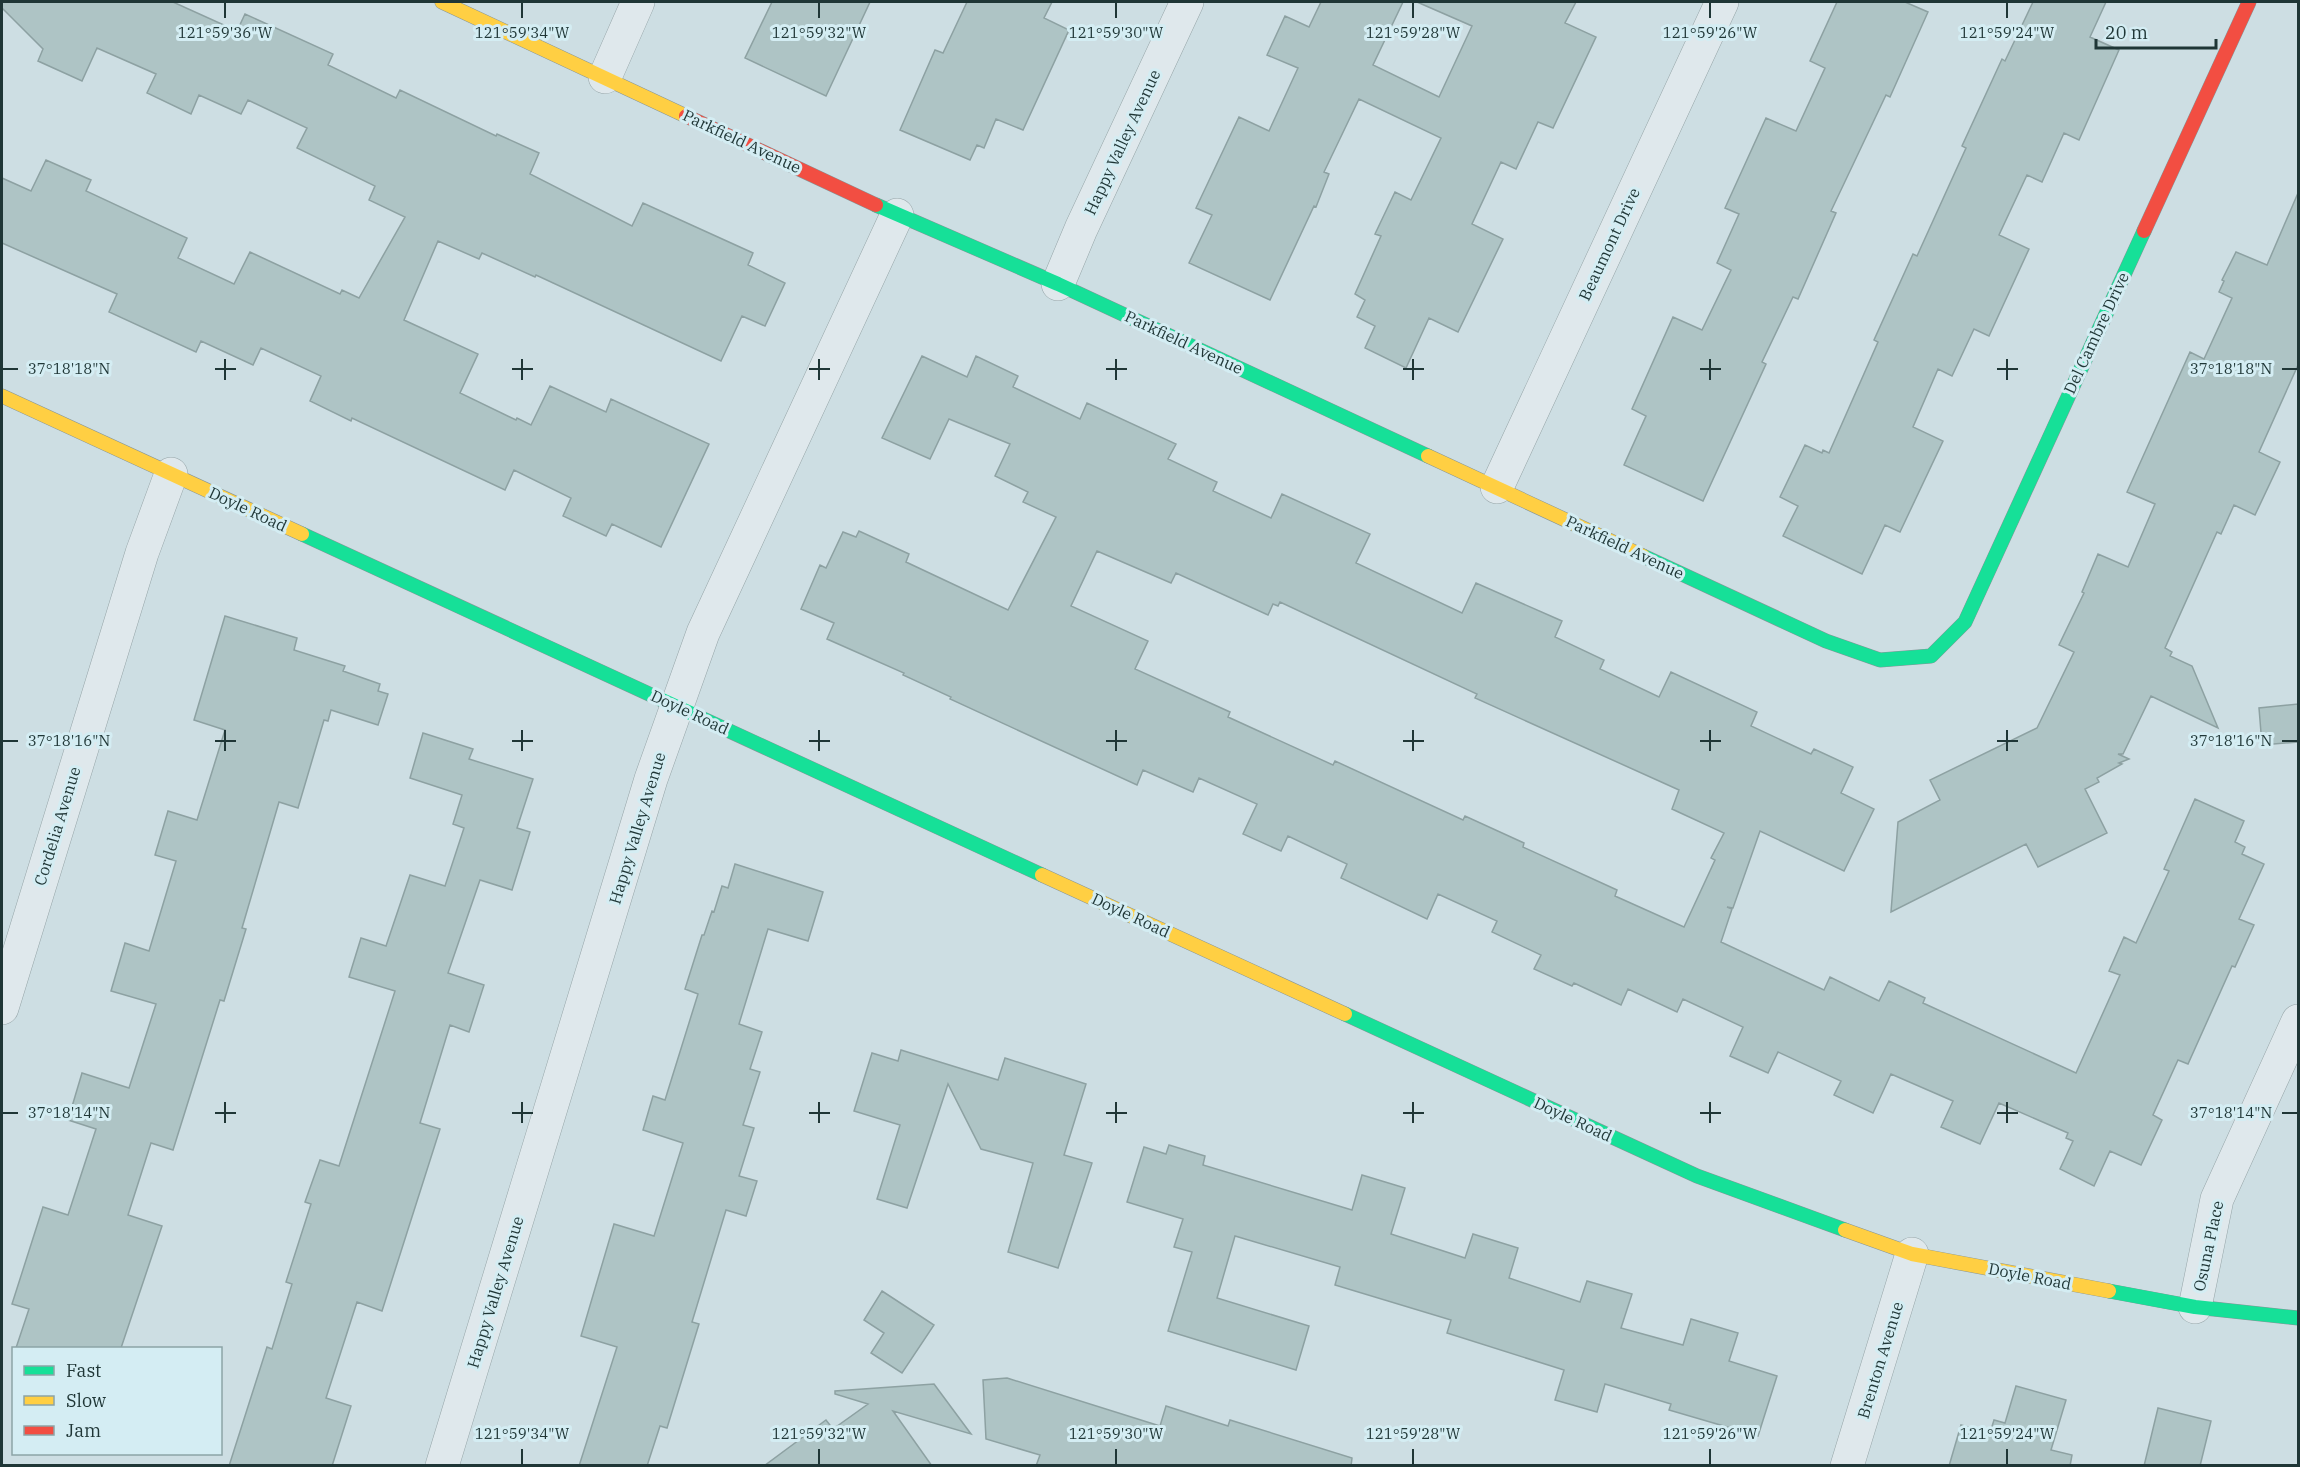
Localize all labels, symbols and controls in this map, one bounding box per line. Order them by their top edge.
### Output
scale bar [2096,12,2216,50]
text: 20 m [2105,21,2148,44]
text: 121°59'36"W [178,23,273,42]
text: 121°59'34"W [475,23,570,42]
text: 121°59'32"W [772,23,867,42]
text: 121°59'30"W [1069,23,1164,42]
text: 121°59'28"W [1366,23,1461,42]
text: 121°59'26"W [1663,23,1758,42]
text: 121°59'24"W [1960,23,2055,42]
street label: Happy Valley Avenue [1080,66,1164,218]
street label: Parkfield Avenue [680,105,804,177]
street label: Beaumont Drive [1574,184,1644,304]
street label: Del Cambre Drive [2059,269,2133,397]
street label: Parkfield Avenue [1122,306,1246,378]
text: 37°18'18"N [28,359,110,378]
text: 37°18'18"N [2190,359,2272,378]
street label: Doyle Road [206,482,291,536]
street label: Parkfield Avenue [1563,511,1687,583]
street label: Doyle Road [648,685,733,739]
text: 37°18'16"N [28,731,110,750]
text: 37°18'16"N [2190,731,2272,750]
street label: Happy Valley Avenue [604,749,670,907]
street label: Cordelia Avenue [29,764,85,888]
street label: Doyle Road [1089,888,1174,942]
street label: Doyle Road [1531,1092,1616,1146]
text: 37°18'14"N [28,1103,110,1122]
text: 37°18'14"N [2190,1103,2272,1122]
street label: Osuna Place [2189,1199,2227,1293]
street label: Happy Valley Avenue [462,1213,528,1371]
street label: Doyle Road [1987,1258,2073,1294]
street label: Brenton Avenue [1853,1299,1907,1421]
legend [12,1347,222,1455]
text: Fast [66,1359,101,1382]
text: Slow [66,1389,106,1412]
text: Jam [66,1419,101,1442]
text: 121°59'34"W [475,1424,570,1443]
text: 121°59'32"W [772,1424,867,1443]
text: 121°59'30"W [1069,1424,1164,1443]
text: 121°59'28"W [1366,1424,1461,1443]
text: 121°59'26"W [1663,1424,1758,1443]
text: 121°59'24"W [1960,1424,2055,1443]

